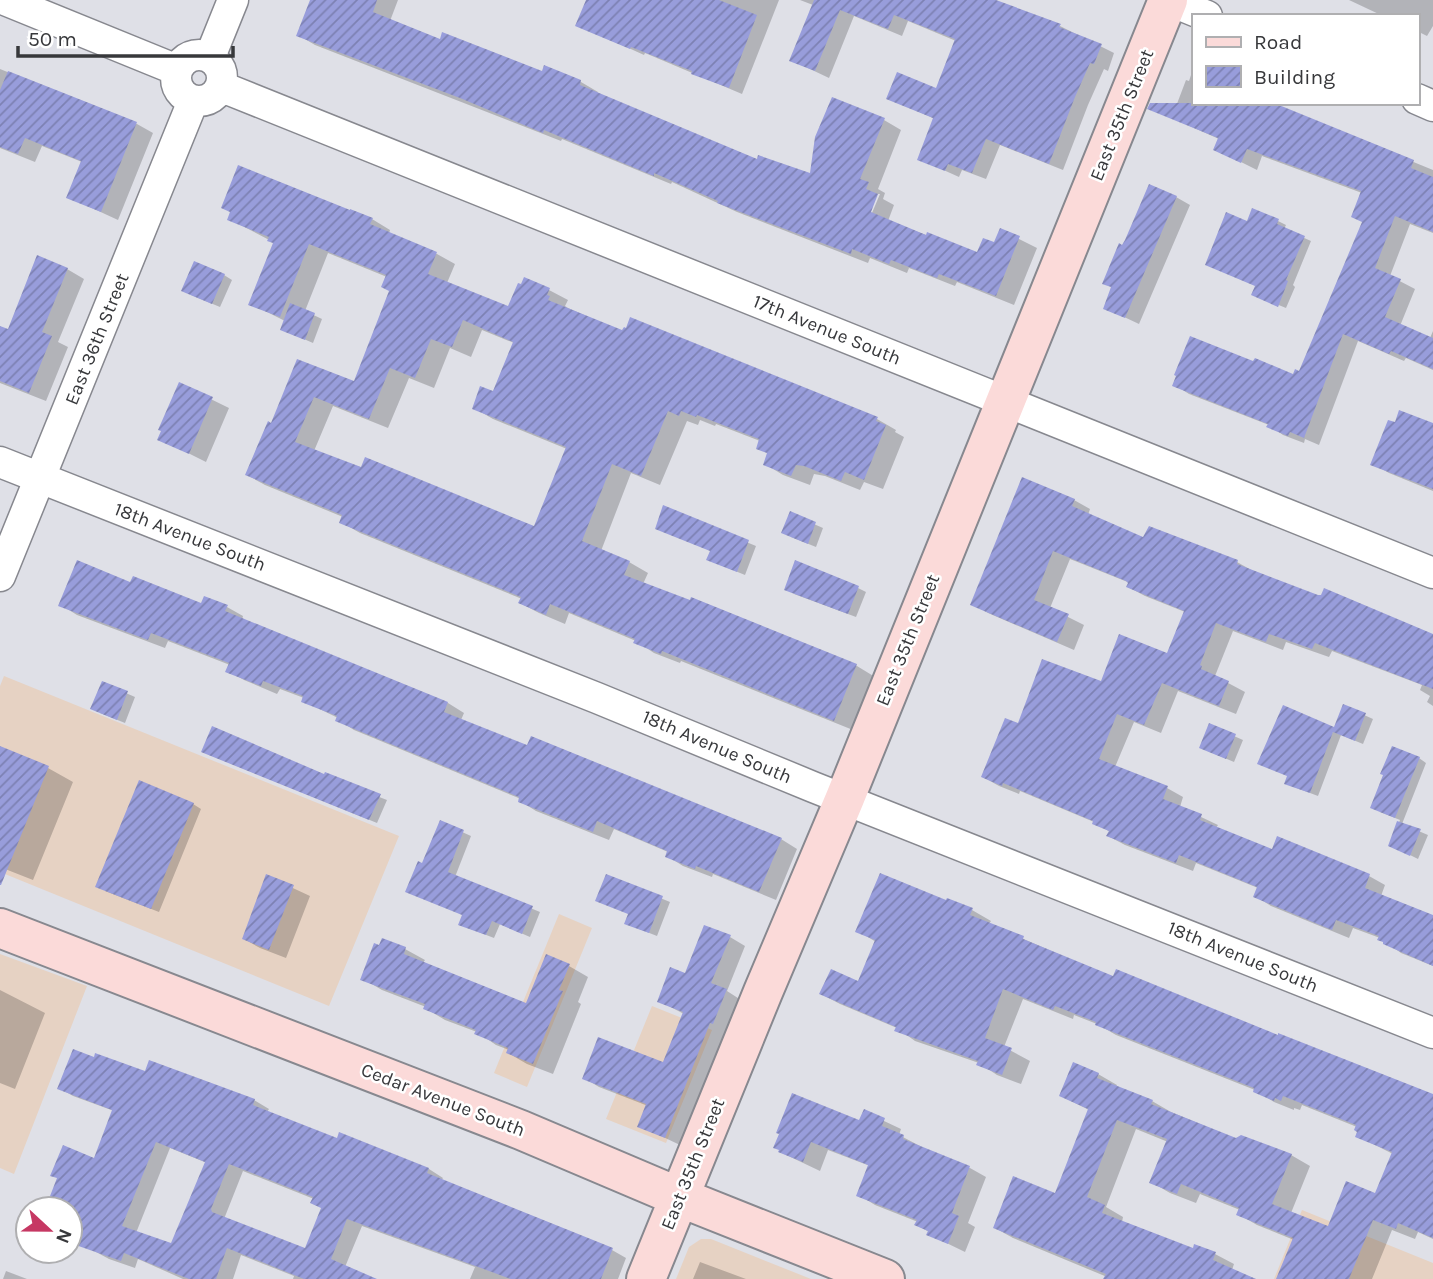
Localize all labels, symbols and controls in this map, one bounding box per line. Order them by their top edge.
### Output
scale bar [18,14,233,58]
legend [1192,14,1419,105]
text: 50 m [28,27,77,51]
text: Road [1254,30,1302,54]
street label: East 35th Street [1086,46,1158,184]
text: Building [1254,65,1335,89]
street label: East 36th Street [61,270,133,408]
street label: 17th Avenue South [750,290,904,370]
street label: 18th Avenue South [111,498,269,576]
street label: East 35th Street [872,571,944,709]
street label: 18th Avenue South [639,706,795,788]
street label: 18th Avenue South [1165,917,1321,997]
street label: Cedar Avenue South [358,1059,528,1141]
street label: East 35th Street [657,1095,729,1233]
north arrow [14,1195,84,1265]
text: N [51,1226,77,1246]

